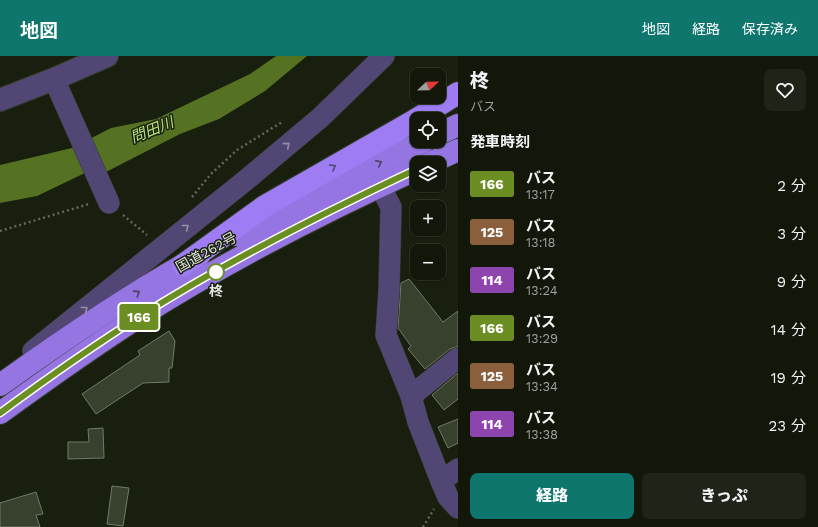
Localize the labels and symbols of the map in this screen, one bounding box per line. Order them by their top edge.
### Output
north arrow [410,68,446,104]
water label: 問田川 [128,112,178,147]
one-way arrow [282,143,290,150]
one-way arrow [375,160,382,168]
one-way arrow [329,165,336,172]
one-way arrow [181,225,188,232]
street label: 国道262号 [173,229,239,275]
marker: 柊 [207,263,225,281]
place label: 柊 [209,283,223,299]
one-way arrow [132,291,139,298]
line badge: 166 [116,304,162,330]
one-way arrow [80,306,87,313]

